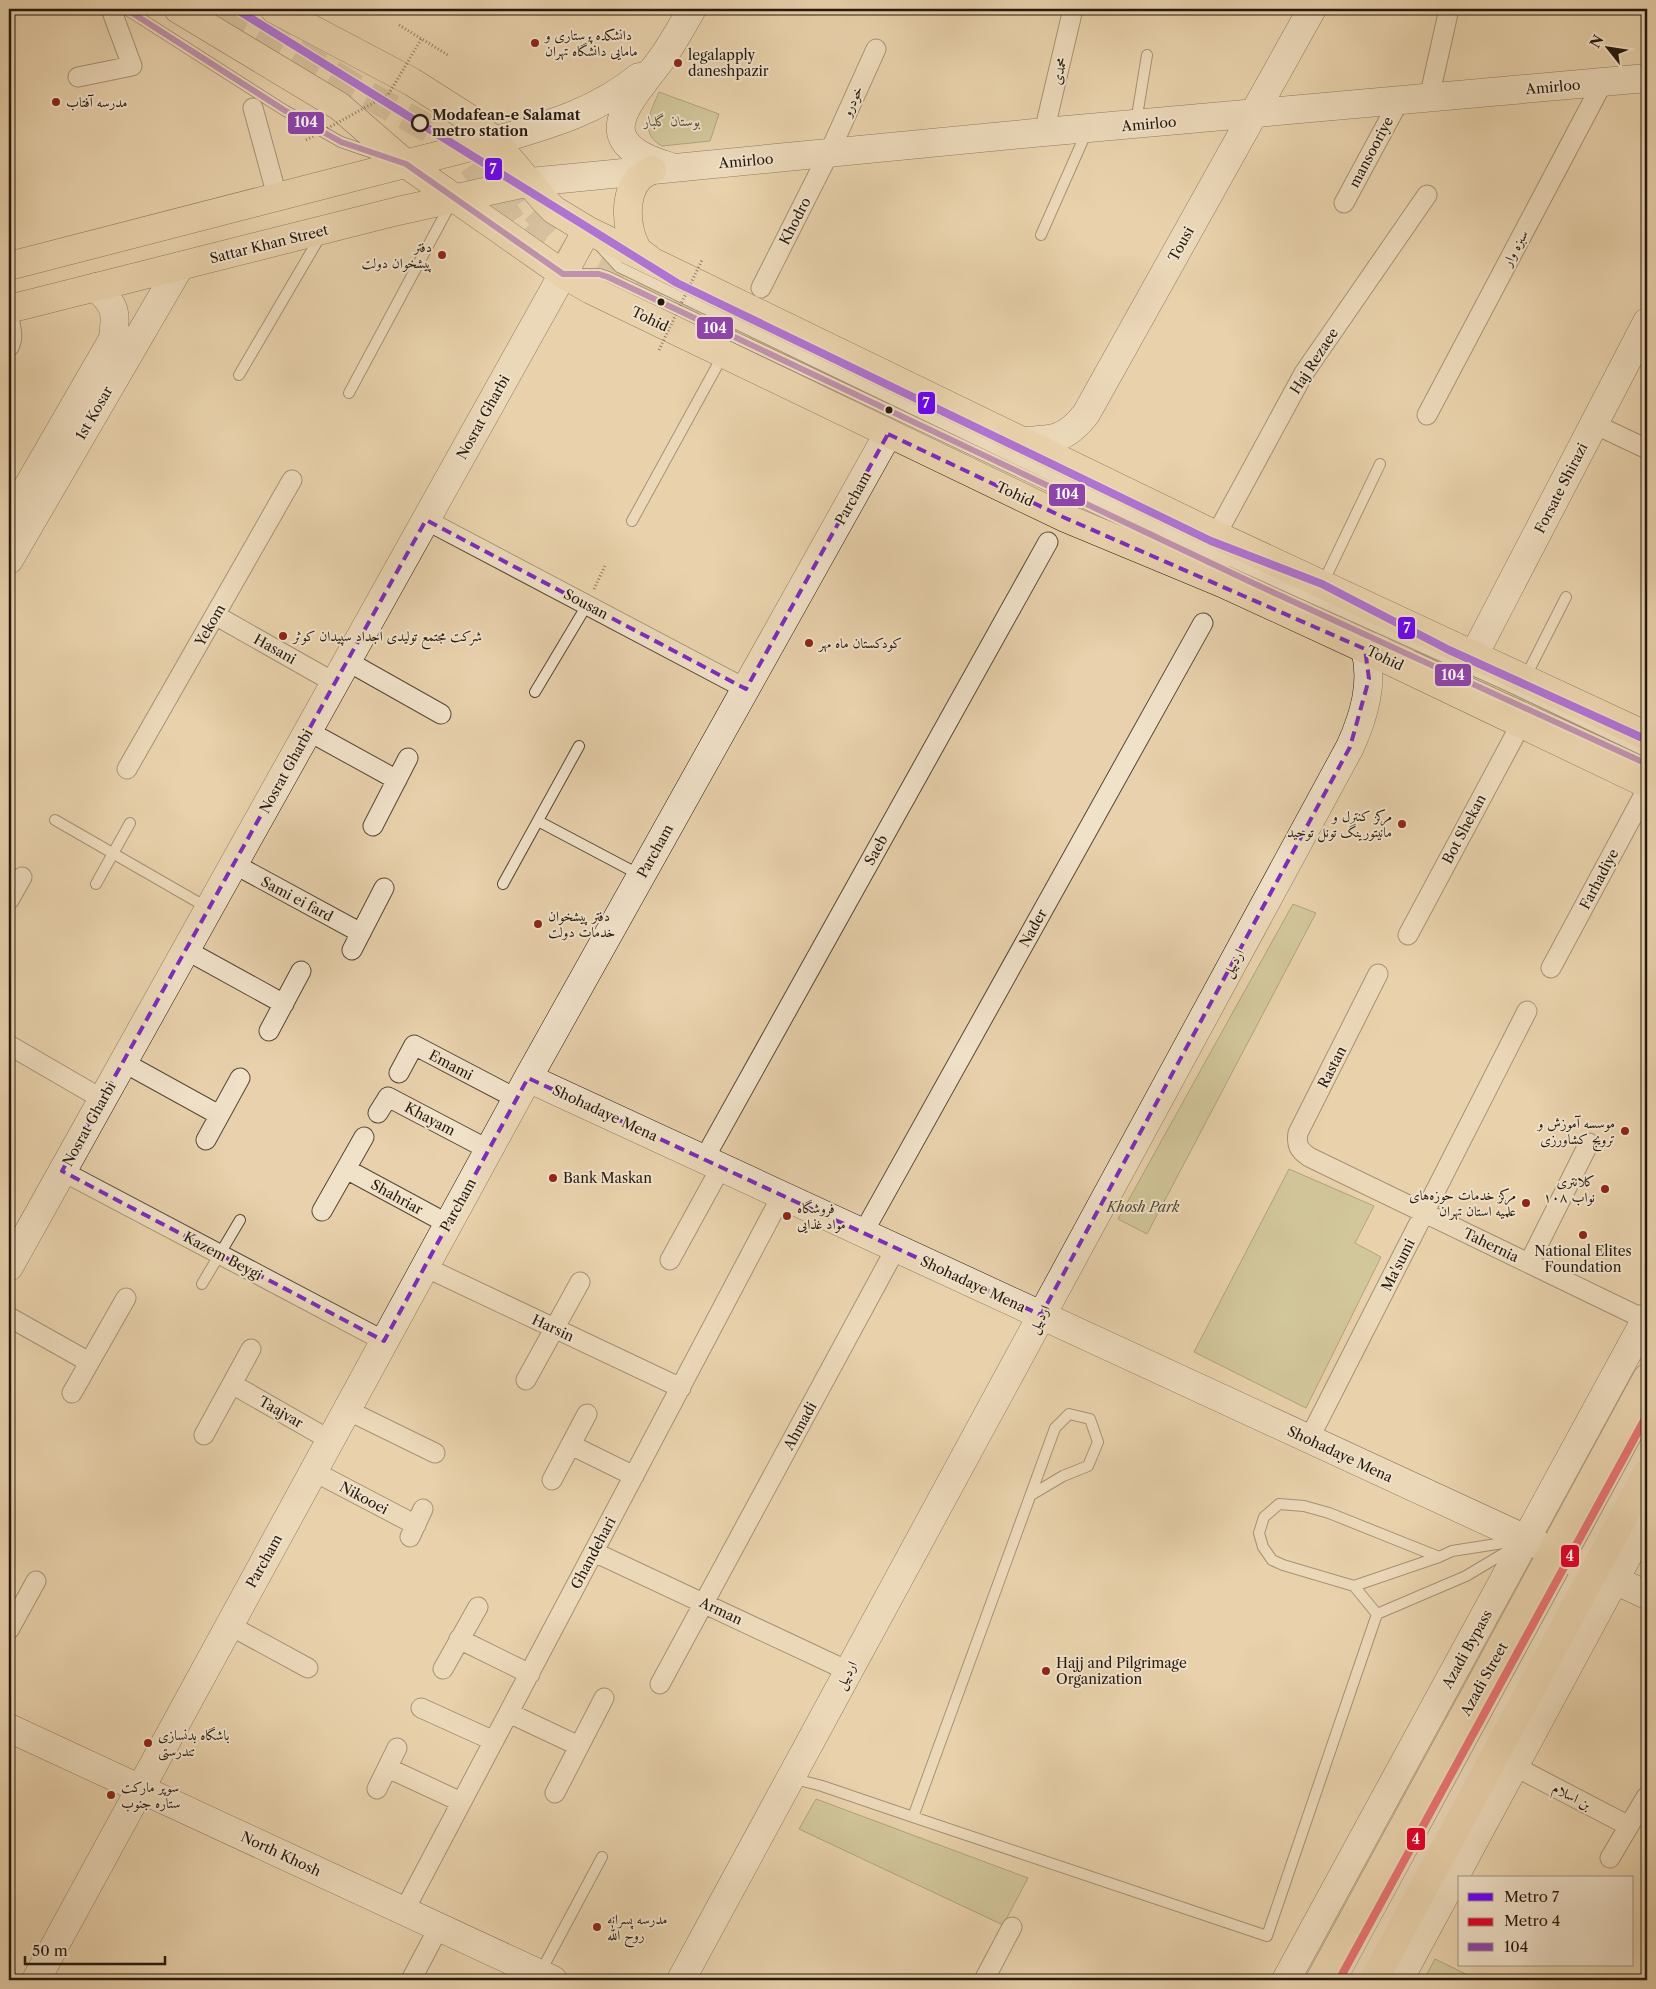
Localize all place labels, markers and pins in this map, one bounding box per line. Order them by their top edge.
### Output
place label: دانشکده پرستاری و مامایی دانشگاه تهران [543,26,638,61]
marker: دانشکده پرستاری و مامایی دانشگاه تهران [529,37,541,49]
place label: legalapply daneshpazir [688,46,769,80]
marker: legalapply daneshpazir [672,57,684,69]
place label: مدرسه آفتاب [66,93,127,111]
marker: مدرسه آفتاب [50,96,62,108]
place label: Modafean-e Salamat metro station [432,106,581,140]
marker: Modafean-e Salamat metro station [411,114,429,132]
place label: دفتر پیشخوان دولت [361,238,432,273]
marker: دفتر پیشخوان دولت [436,249,448,261]
unlabelled marker [656,297,666,307]
unlabelled marker [884,405,894,415]
place label: شرکت مجتمع تولیدی اجداد سپیدان کوثر [291,627,482,650]
marker: شرکت مجتمع تولیدی اجداد سپیدان کوثر [277,630,289,642]
place label: کودکستان ماه مهر [817,634,902,653]
marker: کودکستان ماه مهر [803,637,815,649]
place label: مرکز کنترل و مانیتورینگ تونل توحید [1287,807,1392,843]
marker: مرکز کنترل و مانیتورینگ تونل توحید [1396,818,1408,830]
place label: دفتر پیشخوان خدمات دولت [548,907,615,941]
marker: دفتر پیشخوان خدمات دولت [532,918,544,930]
place label: موسسه آموزش و ترویج کشاورزی [1536,1114,1615,1152]
marker: موسسه آموزش و ترویج کشاورزی [1619,1125,1631,1137]
place label: Bank Maskan [563,1169,652,1187]
marker: Bank Maskan [547,1172,559,1184]
place label: کلانتری ۱۰۸ نواب [1543,1172,1595,1206]
marker: کلانتری ۱۰۸ نواب [1599,1183,1611,1195]
place label: مرکز خدمات حوزه‌های علمیه استان تهران [1409,1186,1516,1221]
marker: مرکز خدمات حوزه‌های علمیه استان تهران [1520,1197,1532,1209]
place label: فروشگاه مواد غذایی [797,1199,846,1234]
marker: فروشگاه مواد غذایی [781,1210,793,1222]
marker: National Elites Foundation [1577,1229,1589,1241]
place label: National Elites Foundation [1534,1242,1632,1276]
place label: Hajj and Pilgrimage Organization [1056,1654,1187,1688]
marker: Hajj and Pilgrimage Organization [1040,1665,1052,1677]
place label: باشگاه بدنسازی تندرستی [158,1726,230,1761]
marker: باشگاه بدنسازی تندرستی [142,1737,154,1749]
place label: سوپر مارکت ستاره جنوب [121,1778,180,1812]
marker: سوپر مارکت ستاره جنوب [105,1789,117,1801]
place label: مدرسه پسرانه روح الله [607,1910,668,1948]
marker: مدرسه پسرانه روح الله [591,1921,603,1933]

